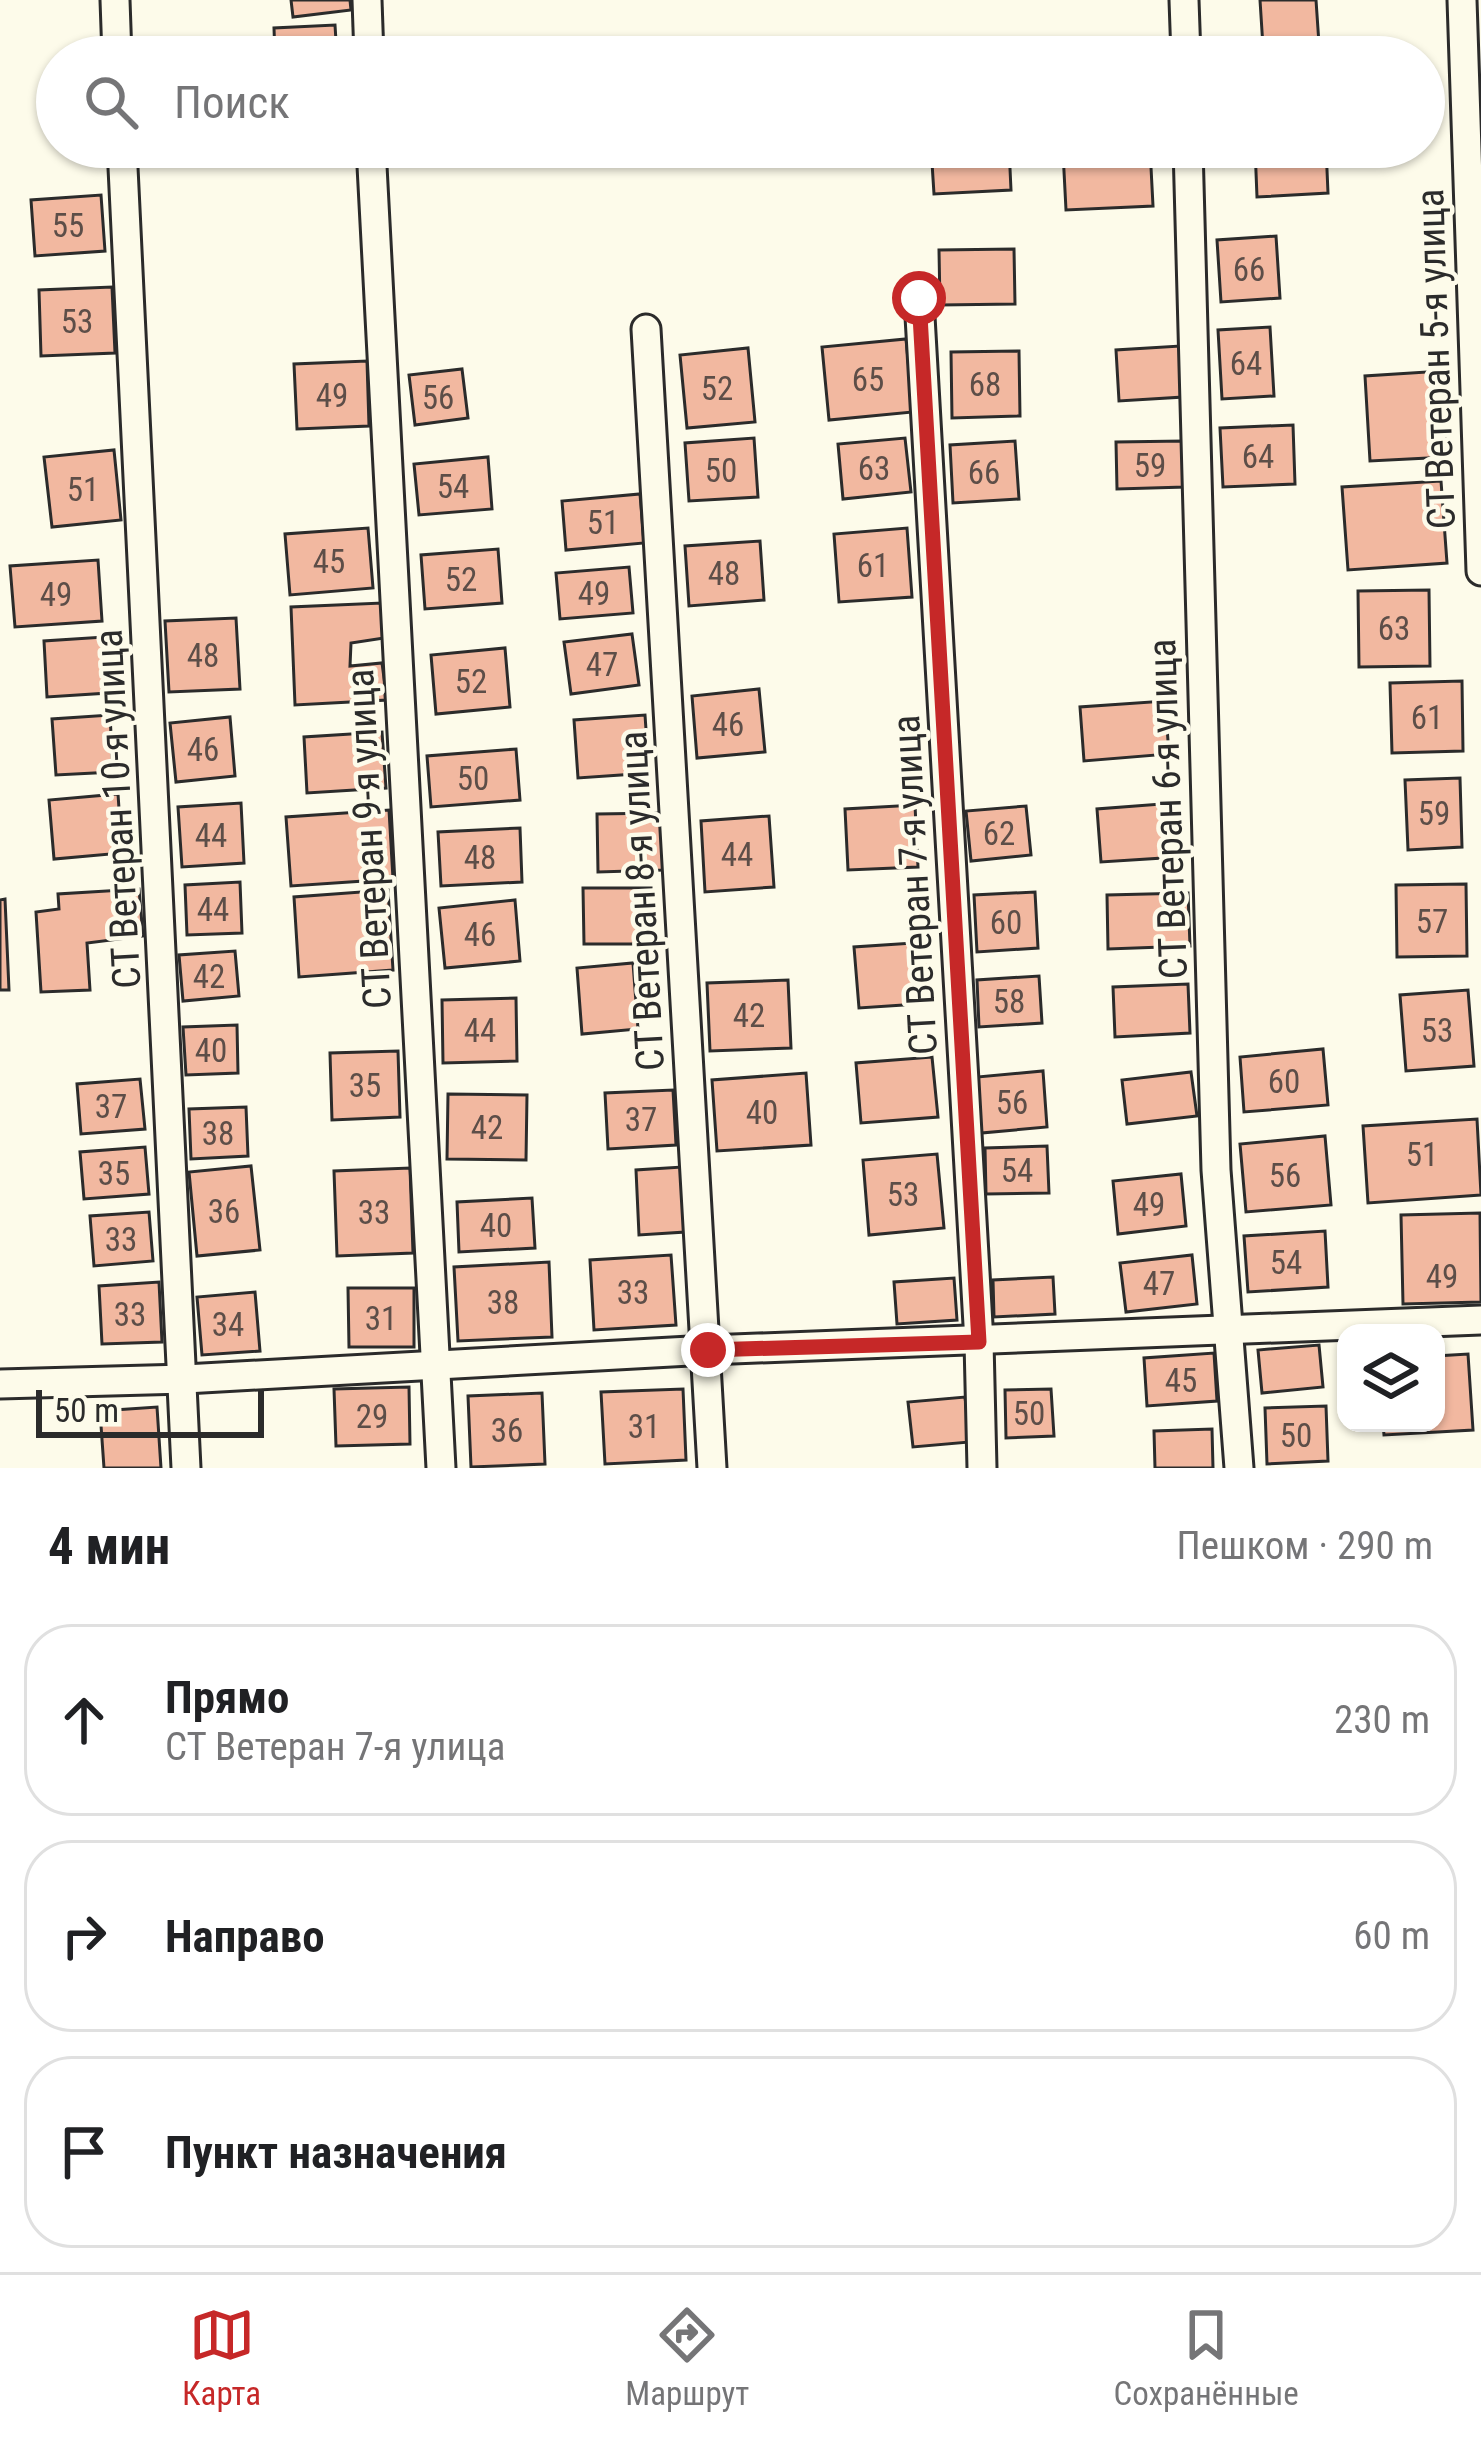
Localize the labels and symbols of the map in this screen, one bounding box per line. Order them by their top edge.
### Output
street label: СТ Ветеран 5-я улица [1407,188,1465,530]
house number: 55 [52,206,84,245]
house number: 66 [1233,250,1265,289]
route start [892,271,946,325]
house number: 53 [61,302,93,341]
house number: 64 [1230,344,1262,383]
house number: 65 [852,360,884,399]
house number: 68 [969,365,1001,404]
house number: 52 [701,369,733,408]
house number: 49 [316,376,348,415]
house number: 56 [422,378,454,417]
house number: 64 [1242,437,1274,476]
house number: 59 [1134,446,1166,485]
house number: 63 [858,449,890,488]
house number: 50 [705,451,737,490]
house number: 66 [968,453,1000,492]
house number: 54 [437,467,469,506]
house number: 51 [67,470,99,509]
house number: 51 [587,503,619,542]
house number: 45 [313,542,345,581]
house number: 61 [857,546,889,585]
house number: 48 [708,554,740,593]
house number: 52 [445,560,477,599]
house number: 49 [578,574,610,613]
house number: 49 [40,575,72,614]
house number: 63 [1378,609,1410,648]
street label: СТ Ветеран 10-я улица [86,628,150,990]
house number: 48 [187,636,219,675]
street label: СТ Ветеран 6-я улица [1139,638,1197,980]
house number: 47 [586,645,618,684]
house number: 52 [455,662,487,701]
street label: СТ Ветеран 9-я улица [337,668,401,1010]
house number: 61 [1411,698,1443,737]
house number: 46 [712,705,744,744]
street label: СТ Ветеран 7-я улица [883,714,947,1056]
house number: 46 [187,730,219,769]
street label: СТ Ветеран 8-я улица [610,730,674,1072]
house number: 50 [457,759,489,798]
house number: 59 [1418,794,1450,833]
house number: 62 [983,814,1015,853]
house number: 44 [195,816,227,855]
house number: 44 [721,835,753,874]
house number: 48 [464,838,496,877]
house number: 44 [197,890,229,929]
house number: 57 [1416,902,1448,941]
house number: 60 [990,903,1022,942]
house number: 46 [464,915,496,954]
house number: 42 [193,957,225,996]
house number: 58 [993,982,1025,1021]
house number: 42 [733,996,765,1035]
house number: 44 [464,1011,496,1050]
house number: 53 [1421,1011,1453,1050]
house number: 40 [195,1031,227,1070]
house number: 60 [1268,1062,1300,1101]
house number: 35 [349,1066,381,1105]
house number: 56 [996,1083,1028,1122]
house number: 37 [95,1087,127,1126]
house number: 40 [746,1093,778,1132]
house number: 37 [625,1100,657,1139]
house number: 42 [471,1108,503,1147]
house number: 38 [202,1114,234,1153]
house number: 51 [1406,1135,1438,1174]
house number: 54 [1001,1151,1033,1190]
house number: 35 [98,1154,130,1193]
house number: 56 [1269,1156,1301,1195]
house number: 53 [887,1175,919,1214]
house number: 49 [1133,1185,1165,1224]
house number: 36 [208,1192,240,1231]
house number: 33 [358,1193,390,1232]
house number: 40 [480,1206,512,1245]
house number: 33 [105,1220,137,1259]
house number: 54 [1270,1243,1302,1282]
house number: 49 [1426,1257,1458,1296]
house number: 47 [1143,1264,1175,1303]
house number: 33 [617,1273,649,1312]
house number: 38 [487,1283,519,1322]
house number: 33 [114,1295,146,1334]
house number: 31 [365,1299,397,1338]
house number: 34 [212,1305,244,1344]
route end [681,1323,735,1377]
house number: 45 [1165,1361,1197,1400]
scale bar [36,1384,264,1437]
house number: 50 [1013,1394,1045,1433]
house number: 29 [356,1397,388,1436]
house number: 31 [628,1407,660,1446]
house number: 36 [491,1411,523,1450]
house number: 50 [1280,1416,1312,1455]

